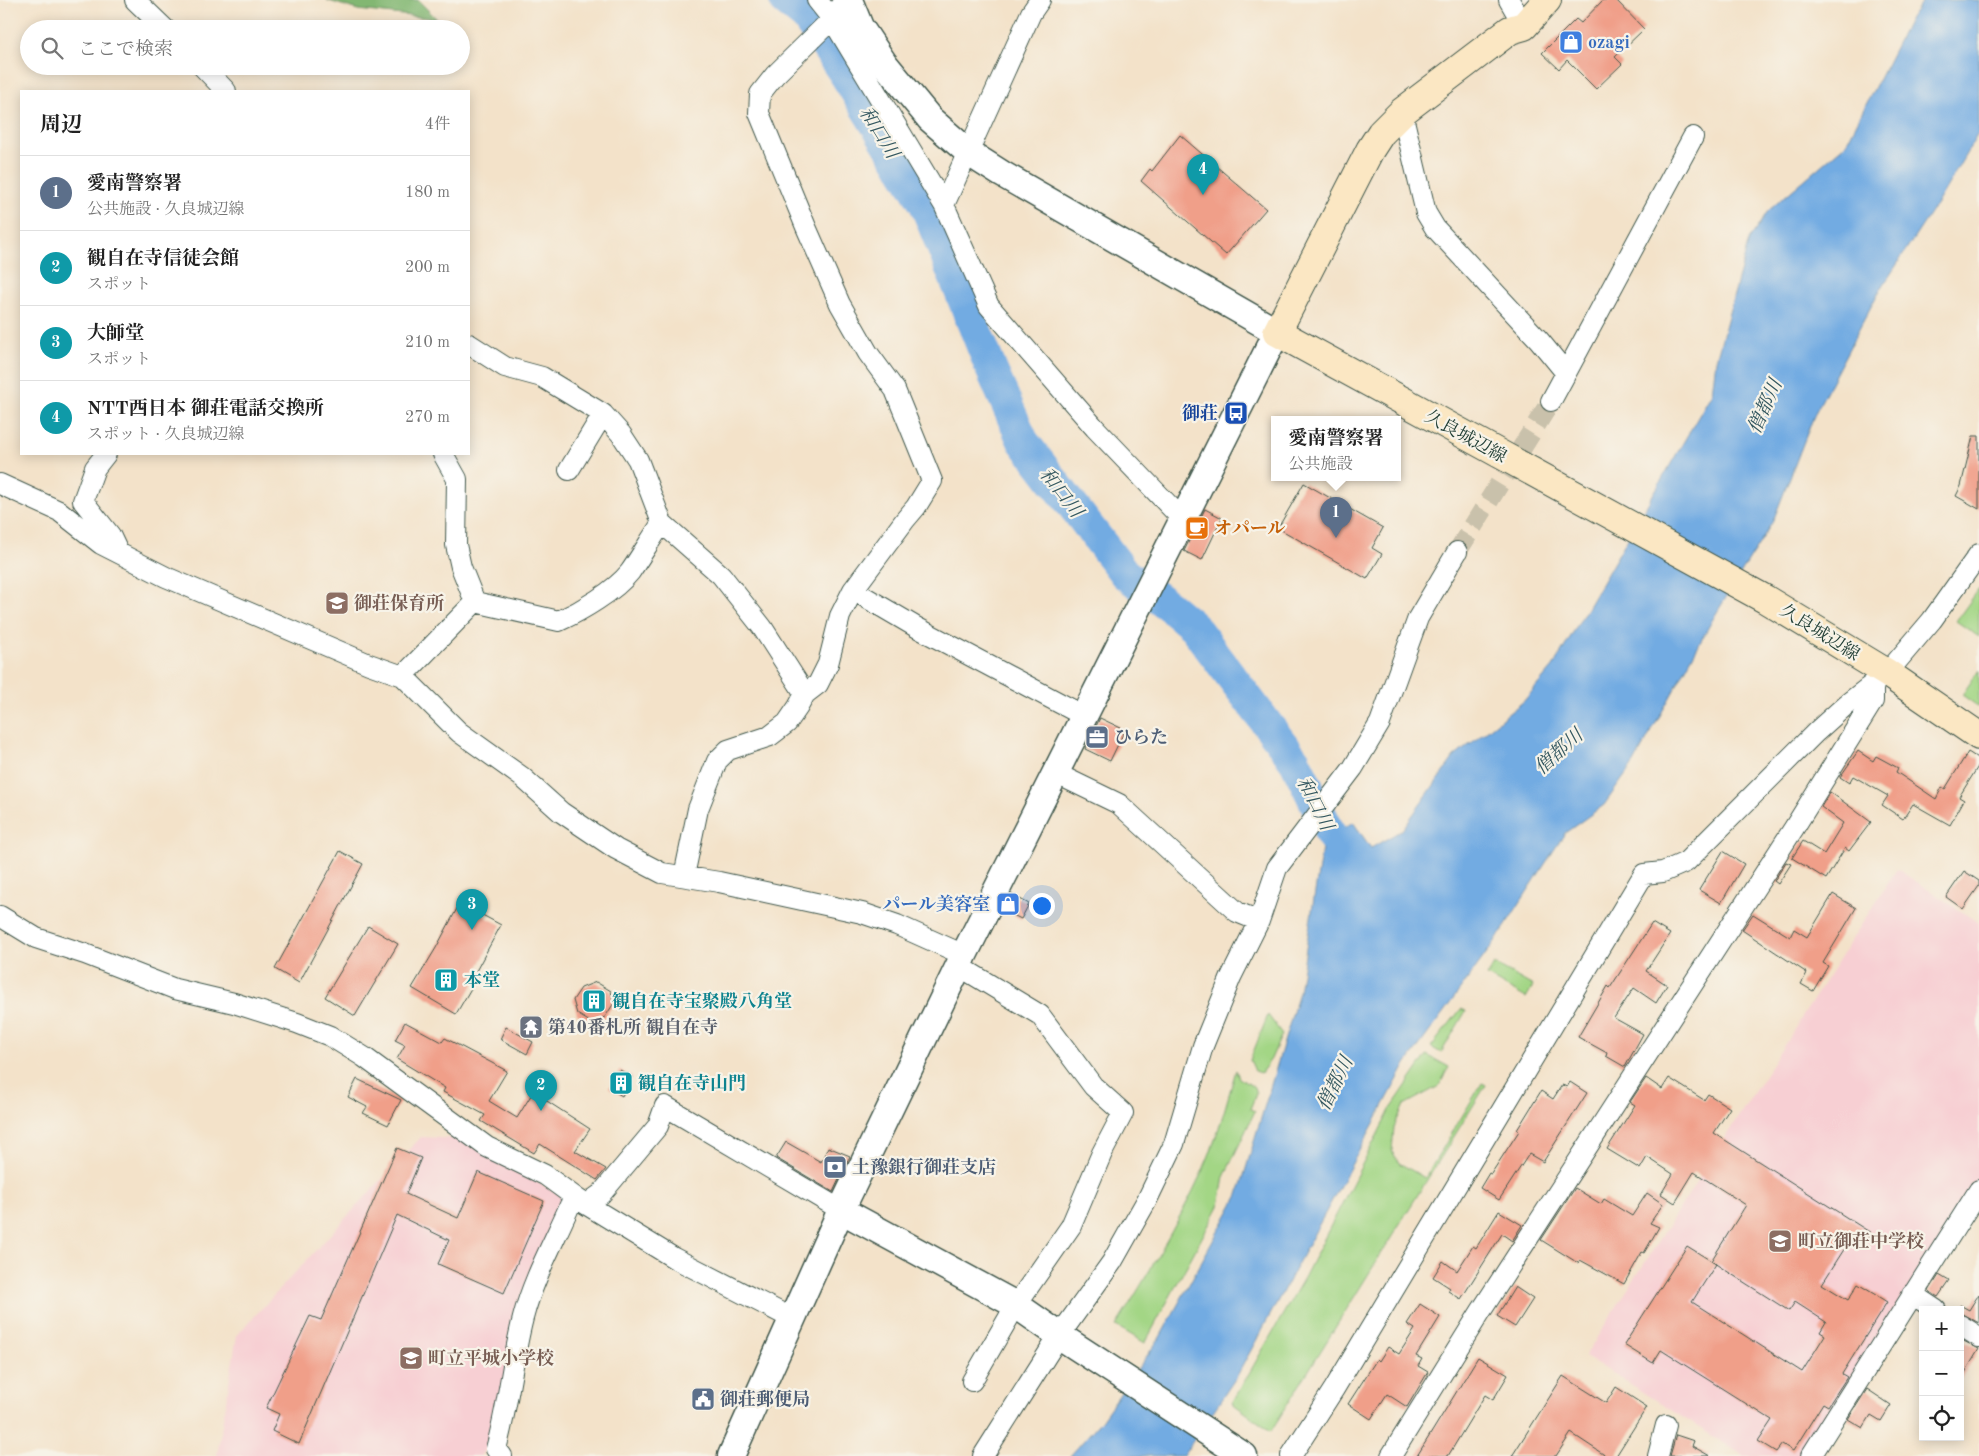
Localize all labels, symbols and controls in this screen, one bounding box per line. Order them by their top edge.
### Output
search box [20,20,470,75]
shop icon: ozagi [1558,29,1584,55]
icon: search [38,34,66,62]
place label: ozagi [1588,34,1630,52]
text: ここで検索 [78,41,173,60]
water label: 和口川 [855,103,904,164]
text: 周辺 [40,115,82,136]
text: 4件 [425,117,450,133]
pin: 4 [1187,154,1219,195]
text: 愛南警察署 [87,175,182,194]
text: 1 [51,185,61,201]
text: 180 m [405,185,450,201]
text: 公共施設 · 久良城辺線 [87,202,244,218]
text: 観自在寺信徒会館 [87,250,239,269]
text: 2 [51,260,61,276]
text: 200 m [405,260,450,276]
text: スポット [87,277,151,293]
text: 大師堂 [87,325,144,344]
text: 3 [51,335,61,351]
text: 210 m [405,335,450,351]
text: スポット [87,352,151,368]
water label: 僧都川 [1744,374,1787,437]
text: NTT西日本 御荘電話交換所 [87,400,324,419]
bus stop icon: 御荘 [1223,400,1249,426]
place label: 御荘 [1182,403,1218,423]
street label: 久良城辺線 [1422,405,1510,467]
text: 4 [51,410,61,426]
text: 270 m [405,410,450,426]
popup [1271,416,1401,481]
text: スポット · 久良城辺線 [87,427,244,443]
text: 愛南警察署 [1288,430,1384,449]
text: 公共施設 [1288,457,1353,473]
water label: 和口川 [1035,464,1088,523]
pin: 1 [1320,497,1352,538]
cafe icon: オパール [1184,515,1210,541]
place label: オパール [1214,519,1285,538]
school or university icon: 御荘保育所 [324,590,350,616]
place label: 御荘保育所 [354,593,444,613]
street label: 久良城辺線 [1777,600,1863,664]
office icon: ひらた [1084,724,1110,750]
water label: 僧都川 [1531,724,1589,779]
place label: ひらた [1114,728,1168,747]
water label: 和口川 [1292,774,1338,836]
pin: 3 [456,889,488,930]
shop icon: パール美容室 [995,891,1021,917]
your location [1029,893,1055,919]
place label: パール美容室 [882,894,990,914]
building icon: 本堂 [433,967,459,993]
place label: 本堂 [464,970,500,990]
building icon: 観自在寺宝聚殿八角堂 [581,988,607,1014]
place label: 観自在寺宝聚殿八角堂 [612,991,792,1011]
temple icon: 第40番札所 観自在寺 [518,1014,544,1040]
place label: 第40番札所 観自在寺 [548,1017,718,1037]
water label: 僧都川 [1313,1052,1358,1114]
pin: 2 [525,1070,557,1111]
building icon: 観自在寺山門 [608,1070,634,1096]
place label: 観自在寺山門 [638,1073,746,1093]
bank icon: 土豫銀行御荘支店 [822,1154,848,1180]
place label: 土豫銀行御荘支店 [852,1157,996,1177]
school or university icon: 町立御荘中学校 [1767,1228,1793,1254]
place label: 町立御荘中学校 [1798,1231,1924,1251]
map controls [1919,1306,1964,1441]
button: + [1919,1306,1964,1351]
school or university icon: 町立平城小学校 [398,1345,424,1371]
place label: 町立平城小学校 [428,1348,554,1368]
button: − [1919,1351,1964,1396]
public building icon: 御荘郵便局 [690,1386,716,1412]
place label: 御荘郵便局 [720,1389,810,1409]
button: locate [1919,1396,1964,1441]

